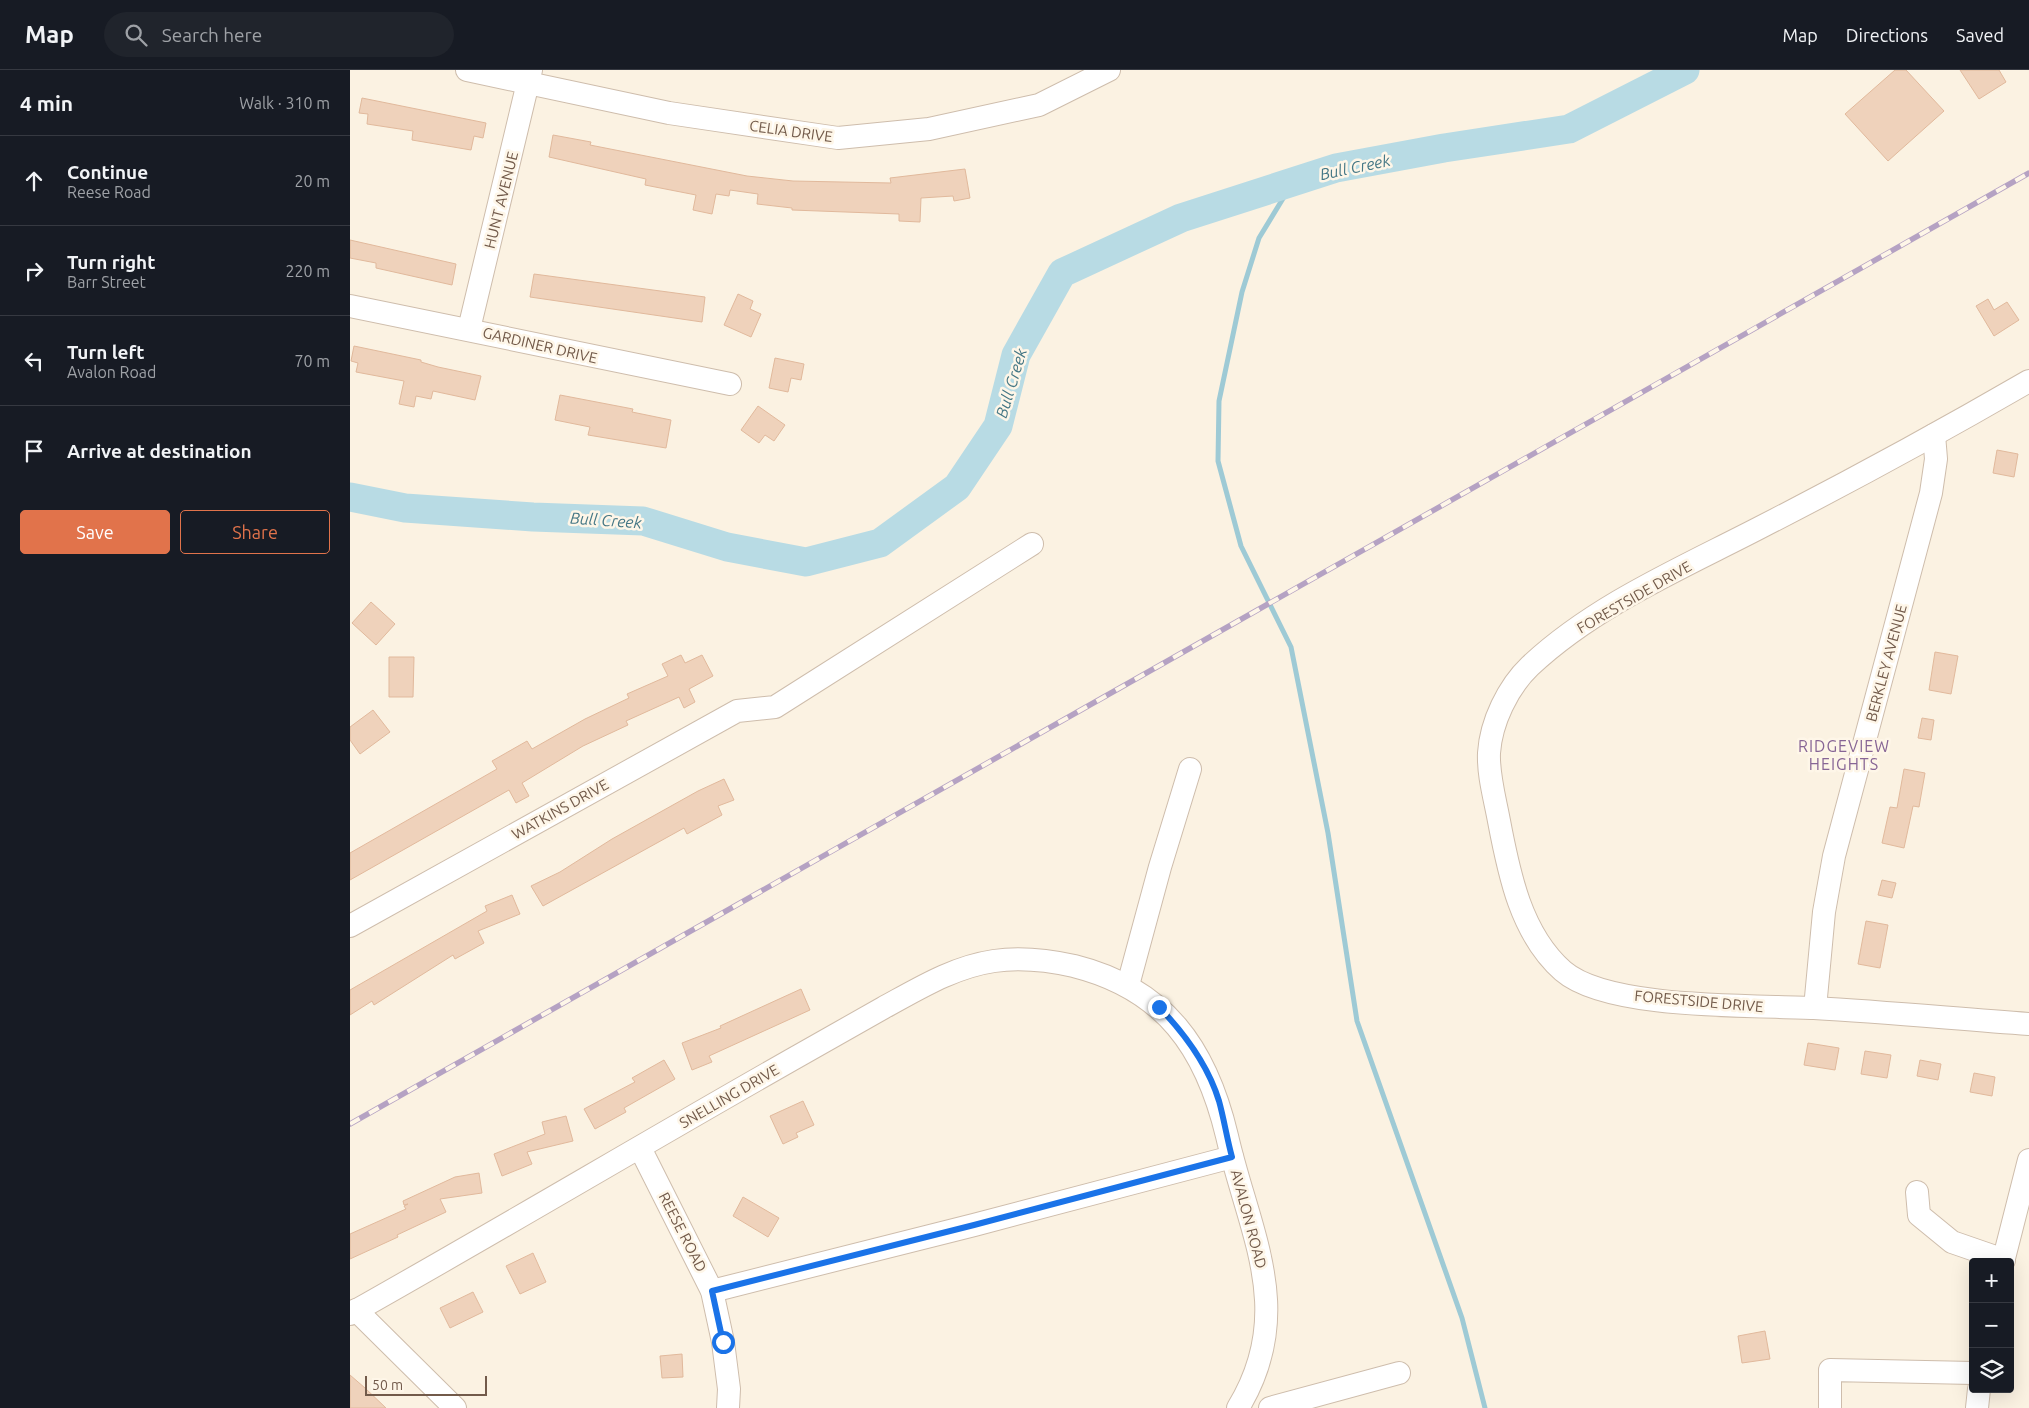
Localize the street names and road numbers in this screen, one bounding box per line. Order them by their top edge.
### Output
street label: CELIA DRIVE [748,117,834,145]
street label: HUNT AVENUE [481,150,521,250]
street label: GARDINER DRIVE [481,324,599,366]
street label: FORESTSIDE DRIVE [1574,557,1694,637]
street label: BERKLEY AVENUE [1862,602,1910,724]
street label: WATKINS DRIVE [509,775,611,843]
street label: FORESTSIDE DRIVE [1634,987,1764,1015]
street label: SNELLING DRIVE [676,1061,782,1131]
street label: AVALON ROAD [1228,1168,1270,1270]
street label: REESE ROAD [656,1189,710,1275]

